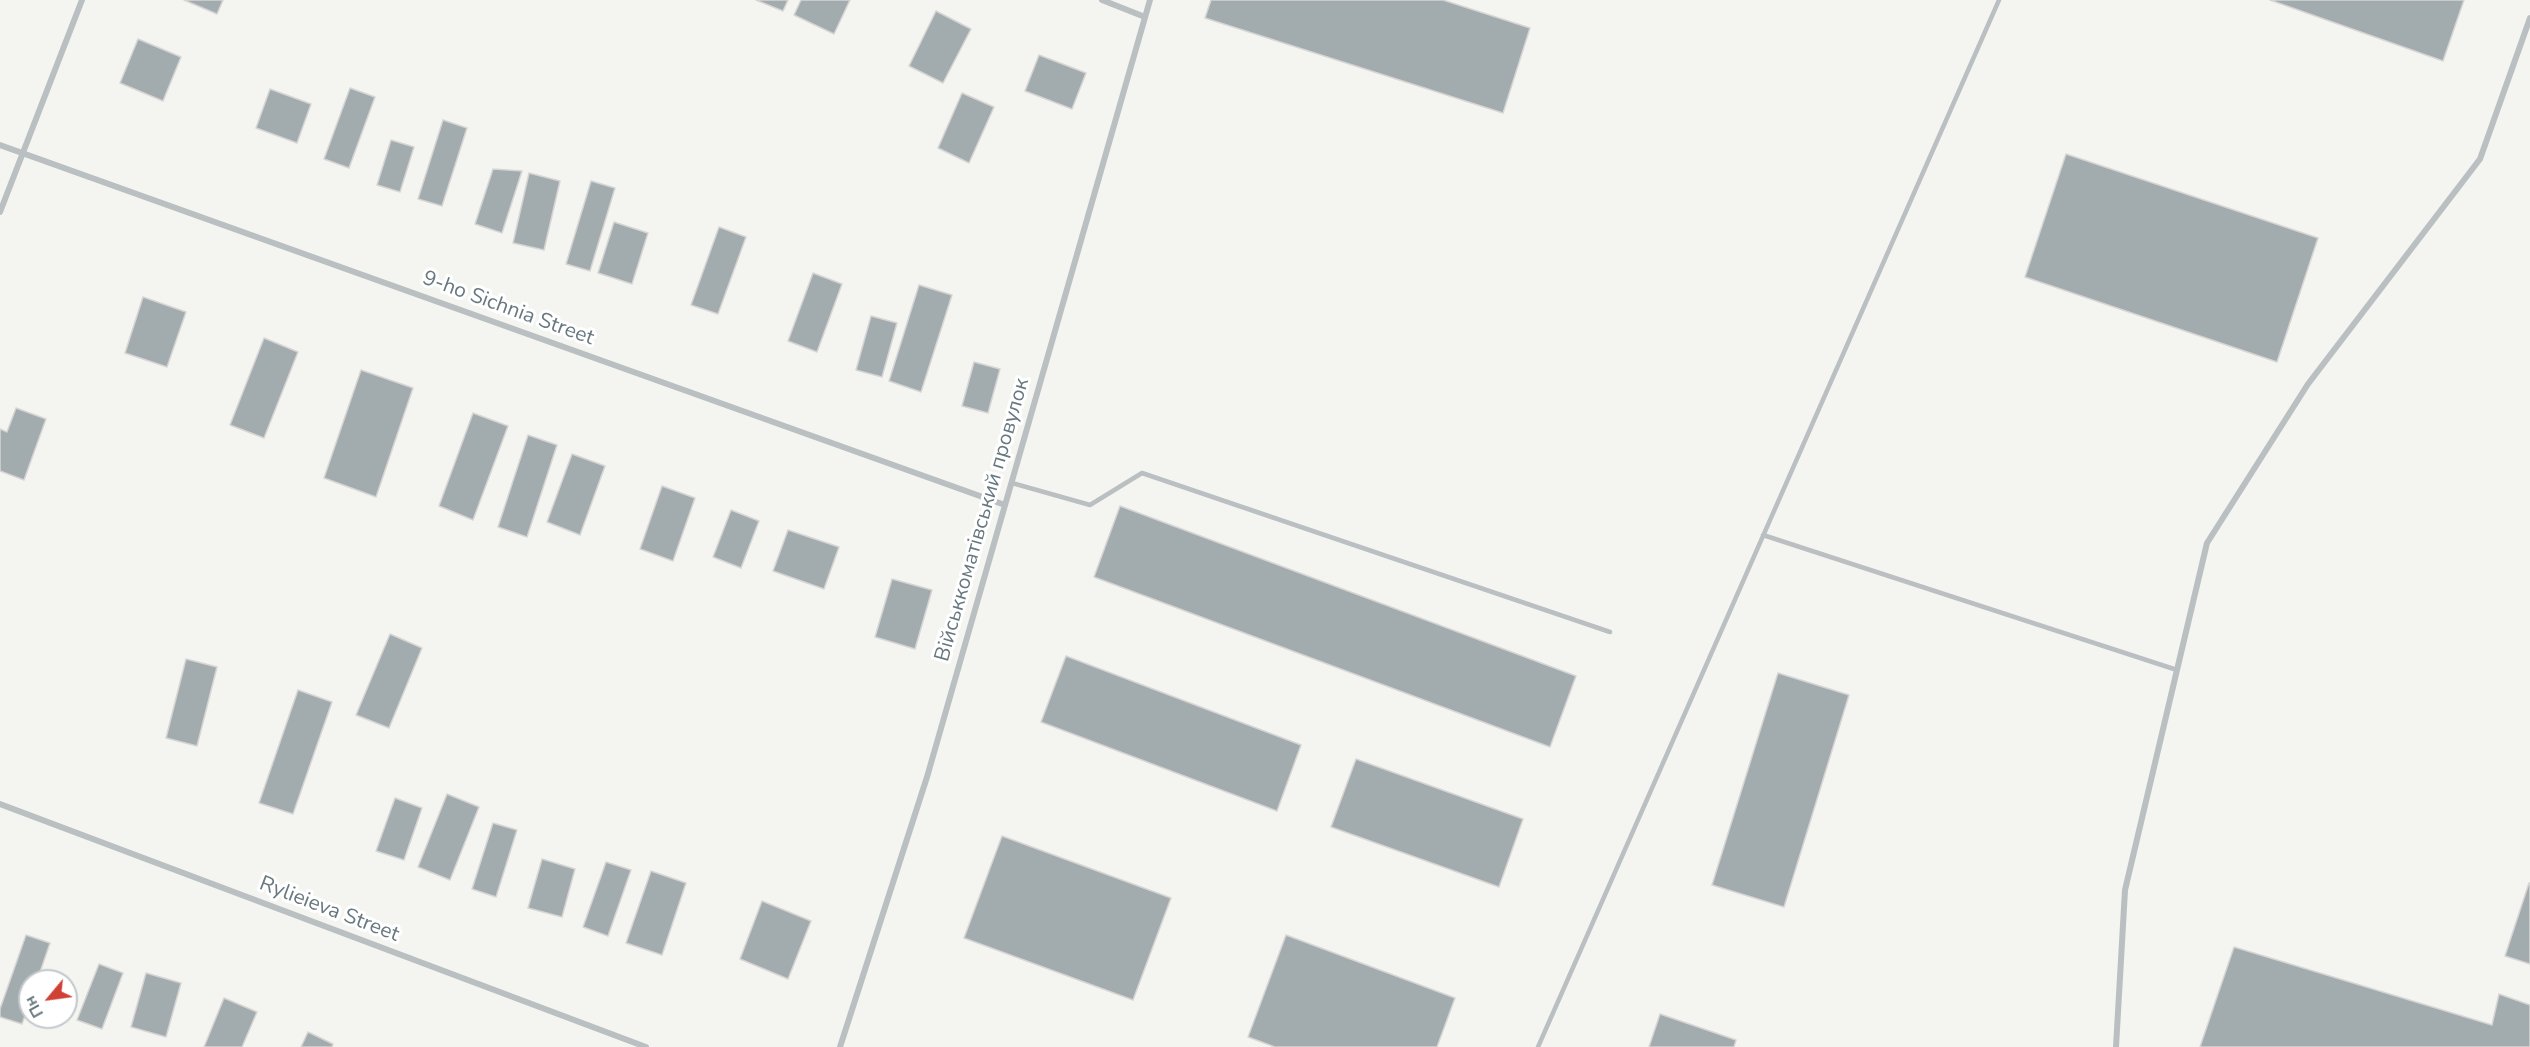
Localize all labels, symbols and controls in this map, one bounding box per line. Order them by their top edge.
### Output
street label: 9-ho Sichnia Street [419,266,597,352]
street label: Військкоматівський провулок [930,376,1036,664]
street label: Rylieieva Street [256,872,402,948]
north arrow [18,969,78,1029]
text: Пн [19,992,49,1022]

